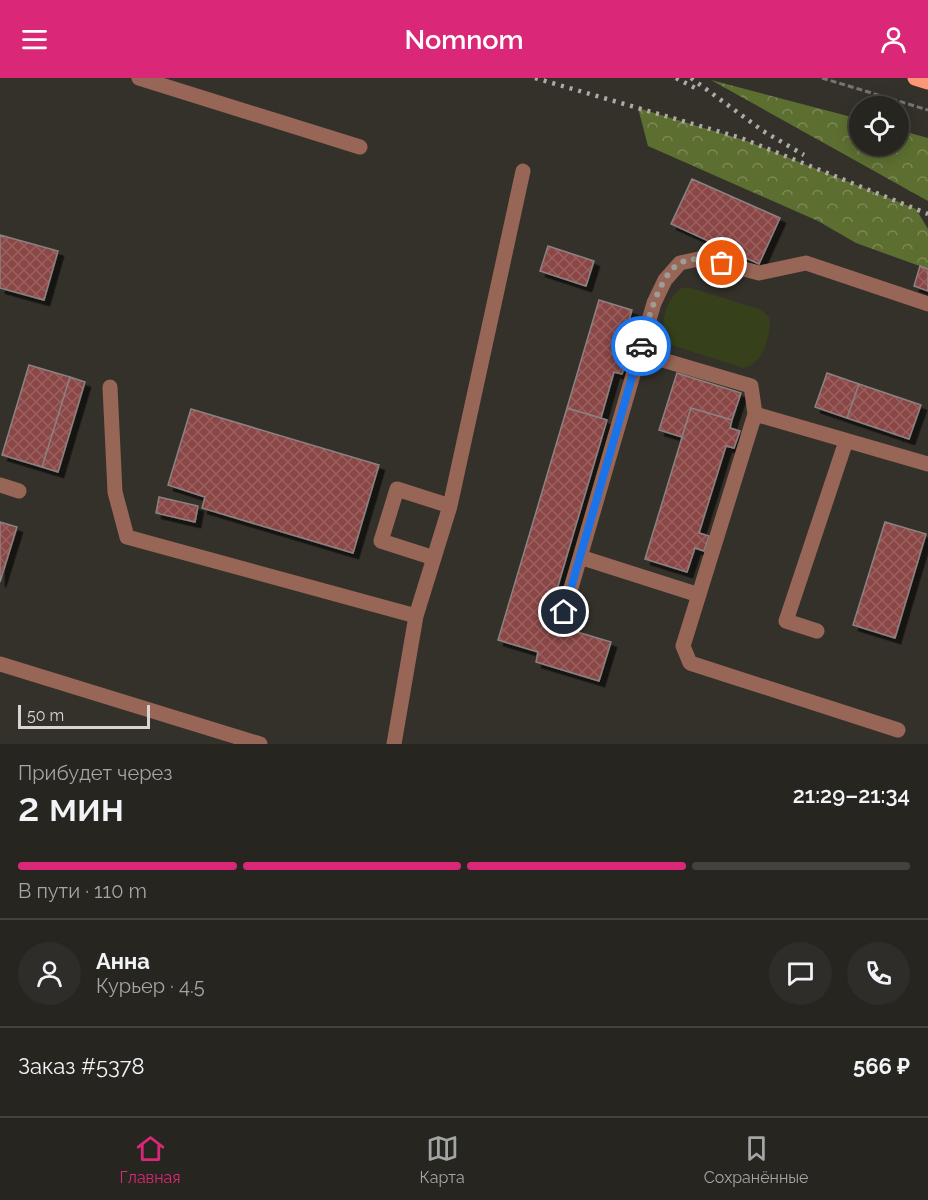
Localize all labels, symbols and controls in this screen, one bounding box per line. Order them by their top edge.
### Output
icon: menu [18,23,51,56]
icon: person [877,23,910,56]
text: Nomnom [404,24,524,55]
map controls [849,96,909,156]
button: locate [849,96,909,156]
pin [696,237,747,288]
icon: bag [705,246,738,279]
courier [611,316,671,376]
icon: car [625,330,658,363]
pin [538,586,589,637]
icon: home [547,595,580,628]
scale bar [18,702,150,730]
text: 50 m [27,706,64,725]
text: Прибудет через [18,761,172,785]
text: 21:29–21:34 [793,782,910,808]
text: 2 мин [18,784,124,830]
text: В пути · 110 m [18,879,147,903]
button: person [18,942,81,1005]
button: chat [769,942,832,1005]
button: phone [847,942,910,1005]
text: Анна [96,948,150,974]
text: Курьер · 4.5 [96,974,205,998]
text: Заказ #5378 [18,1053,145,1079]
text: 566 ₽ [853,1053,910,1079]
tab: Главная [120,1132,181,1187]
tab: Карта [420,1132,465,1187]
tab: Сохранённые [704,1132,808,1187]

